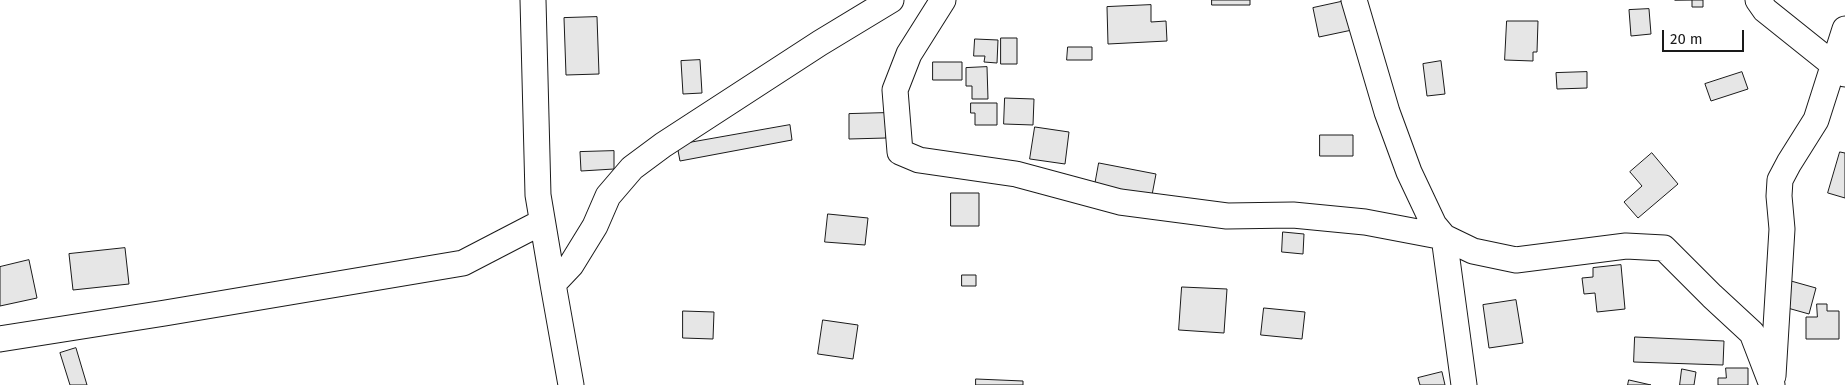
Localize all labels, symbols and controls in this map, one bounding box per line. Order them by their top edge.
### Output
scale bar [1665,20,1748,52]
text: 20 m [1670,30,1703,48]

